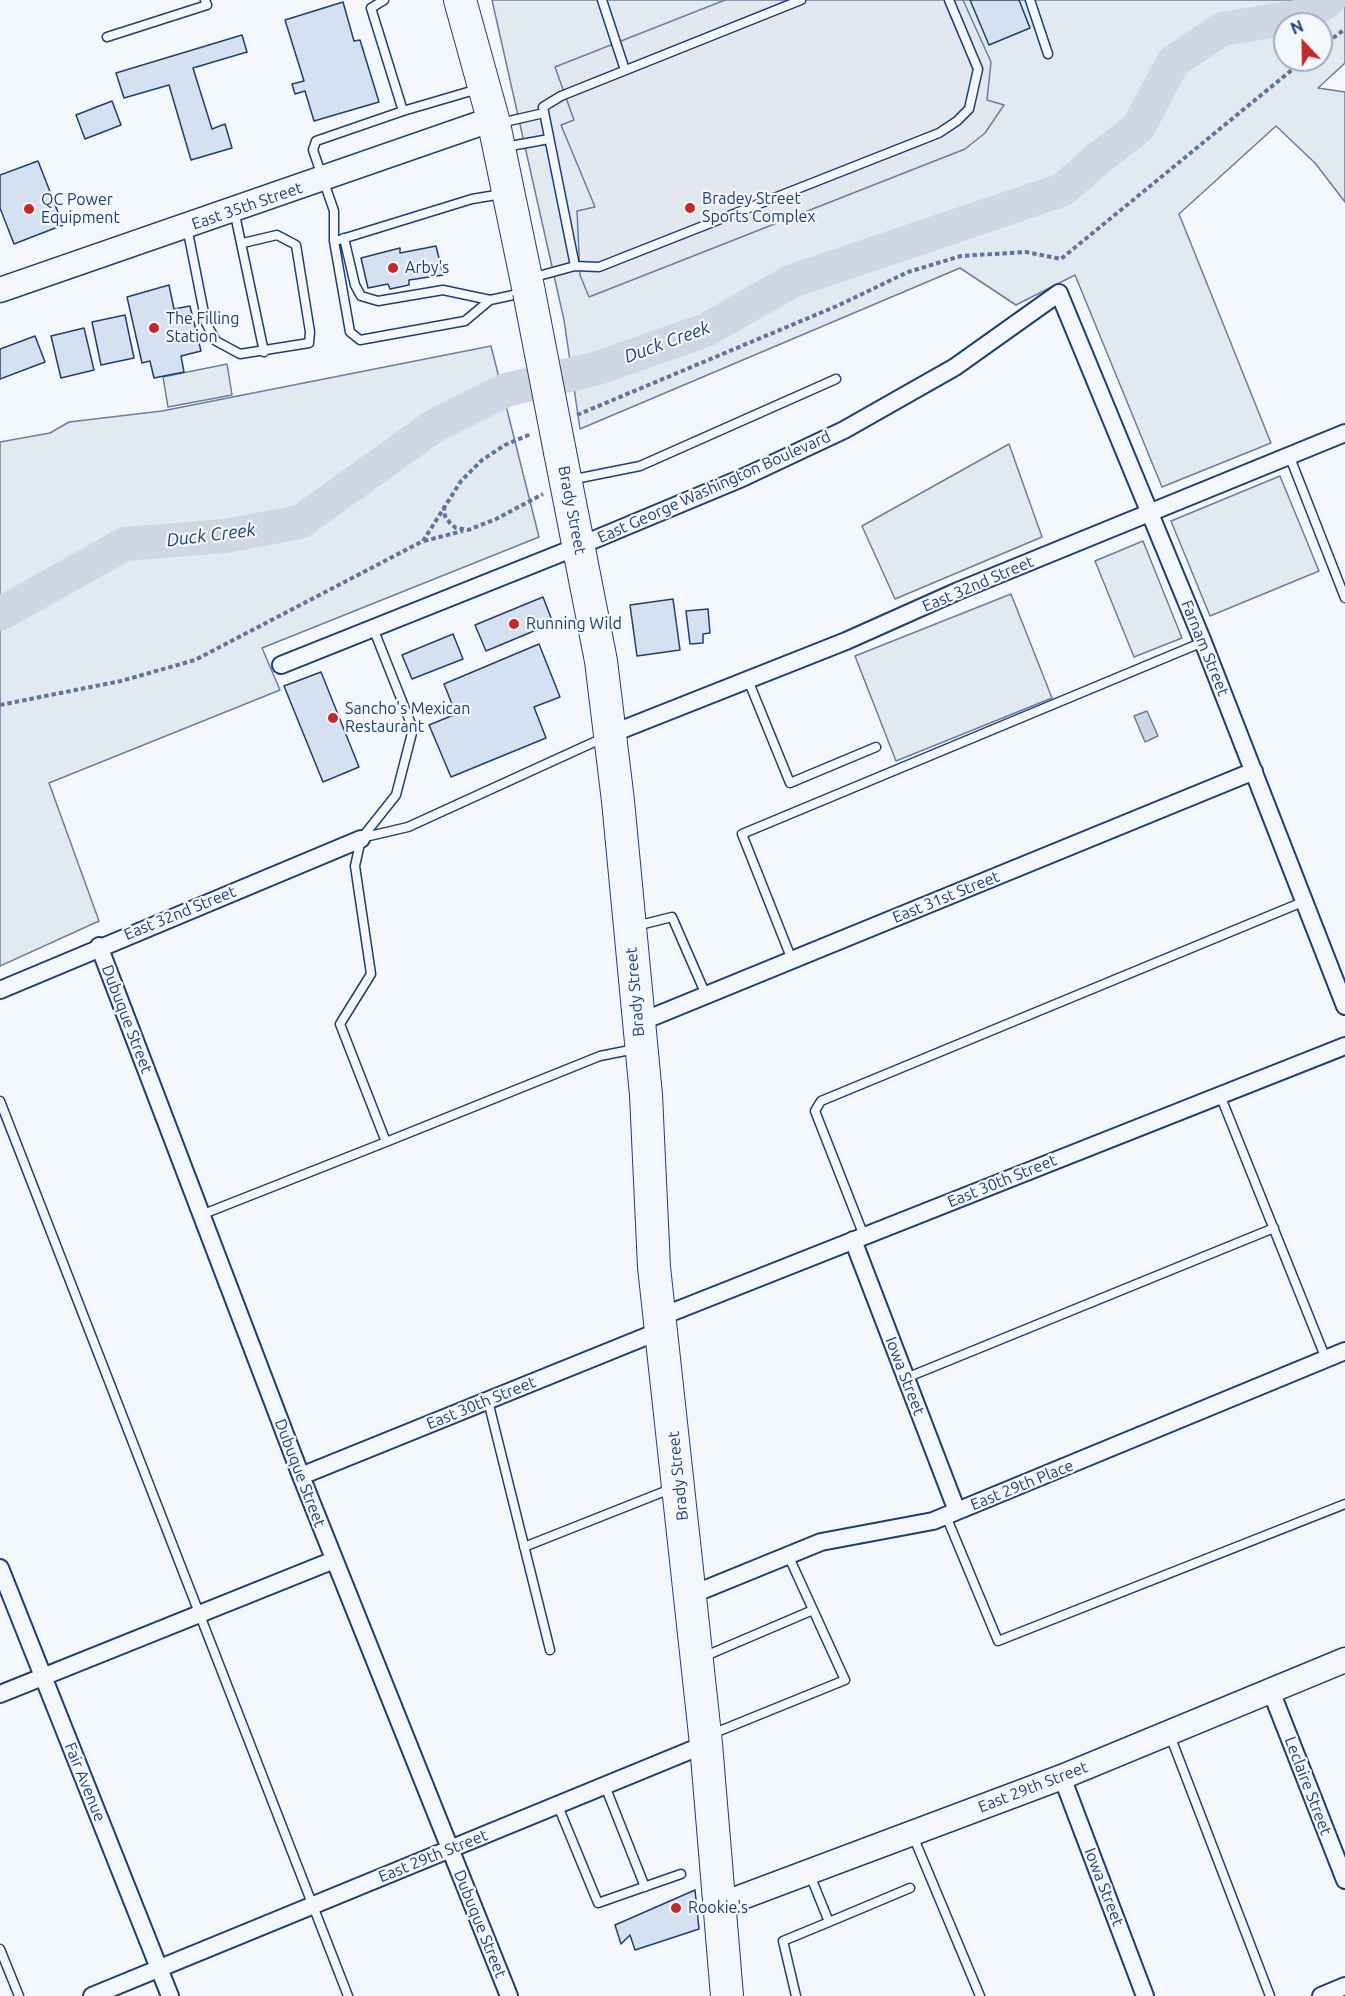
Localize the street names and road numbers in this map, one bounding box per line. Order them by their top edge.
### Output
street label: East 35th Street [189,178,305,234]
street label: East George Washington Boulevard [594,427,834,547]
street label: Brady Street [554,464,590,556]
street label: East 32nd Street [919,552,1037,616]
street label: Farnam Street [1177,597,1233,699]
street label: East 31st Street [890,867,1002,927]
street label: East 32nd Street [121,882,239,944]
street label: Brady Street [622,946,648,1038]
street label: Dubuque Street [98,962,156,1076]
street label: East 30th Street [945,1150,1059,1212]
street label: Iowa Street [881,1334,929,1418]
street label: East 30th Street [424,1372,538,1434]
street label: Dubuque Street [271,1416,329,1530]
street label: Brady Street [664,1430,692,1522]
street label: East 29th Place [968,1456,1076,1514]
street label: Leclaire Street [1280,1734,1336,1838]
street label: Fair Avenue [60,1740,110,1824]
street label: East 29th Street [975,1757,1091,1817]
street label: East 29th Street [376,1825,490,1887]
street label: Iowa Street [1080,1845,1128,1929]
street label: Dubuque Street [450,1867,510,1981]

